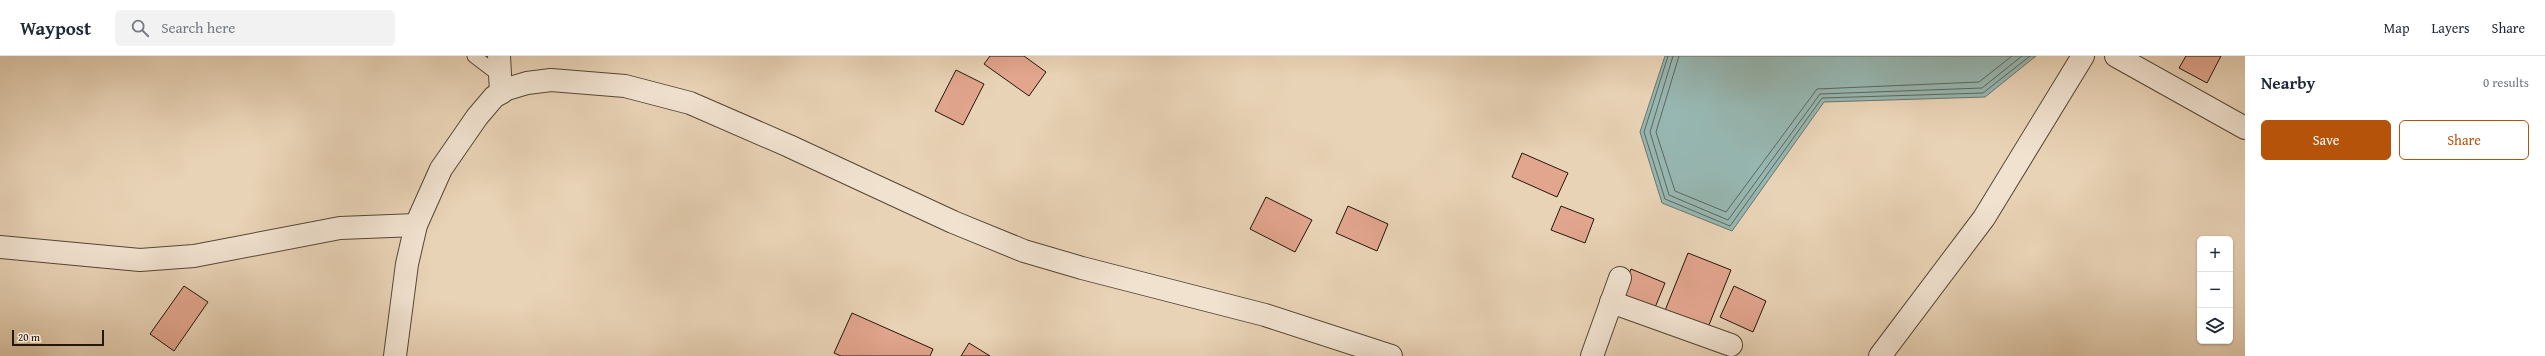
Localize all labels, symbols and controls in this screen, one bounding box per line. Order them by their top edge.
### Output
search box [115,10,395,46]
text: Waypost [20,14,91,42]
icon: search [129,17,151,39]
text: Search here [161,17,235,38]
text: Map [2384,18,2410,38]
text: Layers [2432,18,2470,38]
text: Share [2492,18,2525,38]
text: Nearby [2261,70,2315,95]
text: 0 results [2483,73,2529,92]
button: Save [2261,120,2391,160]
button: Share [2399,120,2529,160]
map controls [2197,236,2233,344]
button: + [2197,236,2233,272]
button: − [2197,272,2233,308]
button: layers [2197,308,2233,344]
scale bar [12,328,104,347]
text: 20 m [18,329,40,345]

